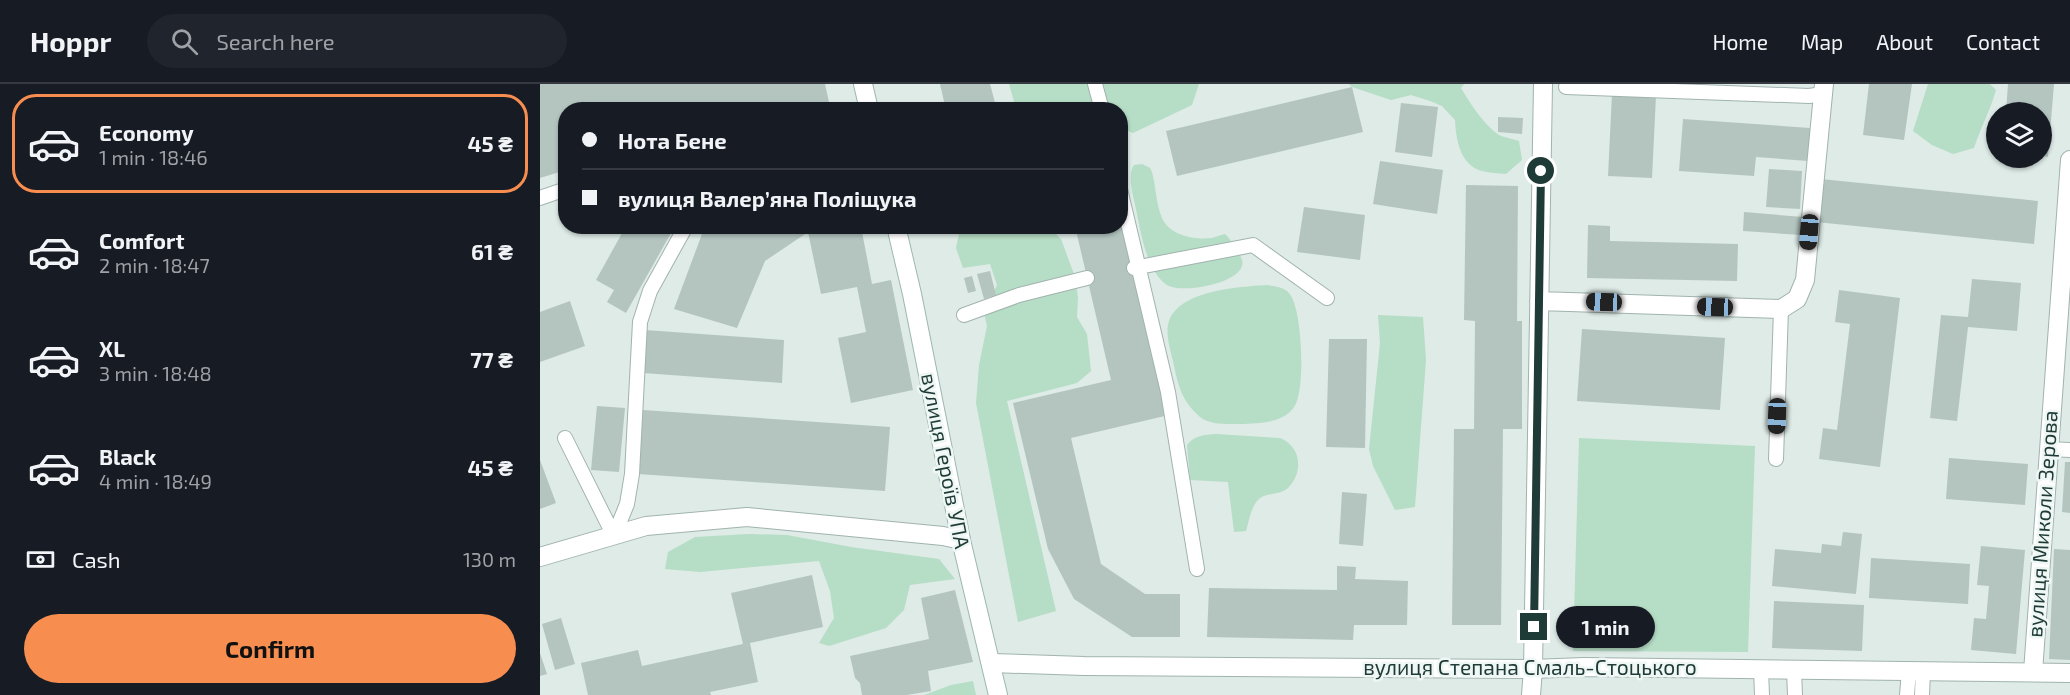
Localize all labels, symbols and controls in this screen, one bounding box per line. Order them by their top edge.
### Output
search box [147,14,567,68]
text: Hoppr [30,24,111,58]
icon: search [168,25,201,58]
text: Search here [216,28,335,54]
text: Home [1712,29,1768,54]
text: Map [1801,29,1843,54]
text: About [1876,29,1933,54]
text: Contact [1966,29,2040,54]
map controls [1986,102,2052,168]
button: layers [1986,102,2052,168]
icon: car [27,117,81,171]
text: Economy [99,119,194,145]
text: Нота Бене [618,127,727,153]
text: 45 ₴ [467,130,513,156]
text: 1 min · 18:46 [99,145,208,169]
route start [1527,157,1554,184]
text: вулиця Валерʼяна Поліщука [618,185,917,211]
car [1798,213,1820,251]
icon: car [27,225,81,279]
text: Comfort [99,227,184,253]
text: 61 ₴ [471,238,513,264]
text: 2 min · 18:47 [99,253,210,277]
car [1586,292,1622,312]
car [1697,297,1733,317]
icon: car [27,333,81,387]
text: XL [99,335,125,361]
text: 77 ₴ [470,346,513,372]
text: 3 min · 18:48 [99,361,212,385]
street label: вулиця Героїв УПА [916,371,976,551]
car [1767,398,1787,434]
street label: вулиця Миколи Зерова [2021,410,2063,638]
icon: car [27,441,81,495]
text: Black [99,443,156,469]
text: 45 ₴ [467,454,513,480]
text: 4 min · 18:49 [99,469,212,493]
icon: cash [24,543,57,576]
text: Cash [72,546,121,572]
text: 130 m [463,547,516,571]
callout: 1 min [1555,606,1654,648]
route end [1520,613,1547,640]
button: Confirm [24,614,516,683]
text: 1 min [1581,615,1630,639]
street label: вулиця Степана Смаль-Стоцького [1363,654,1697,680]

